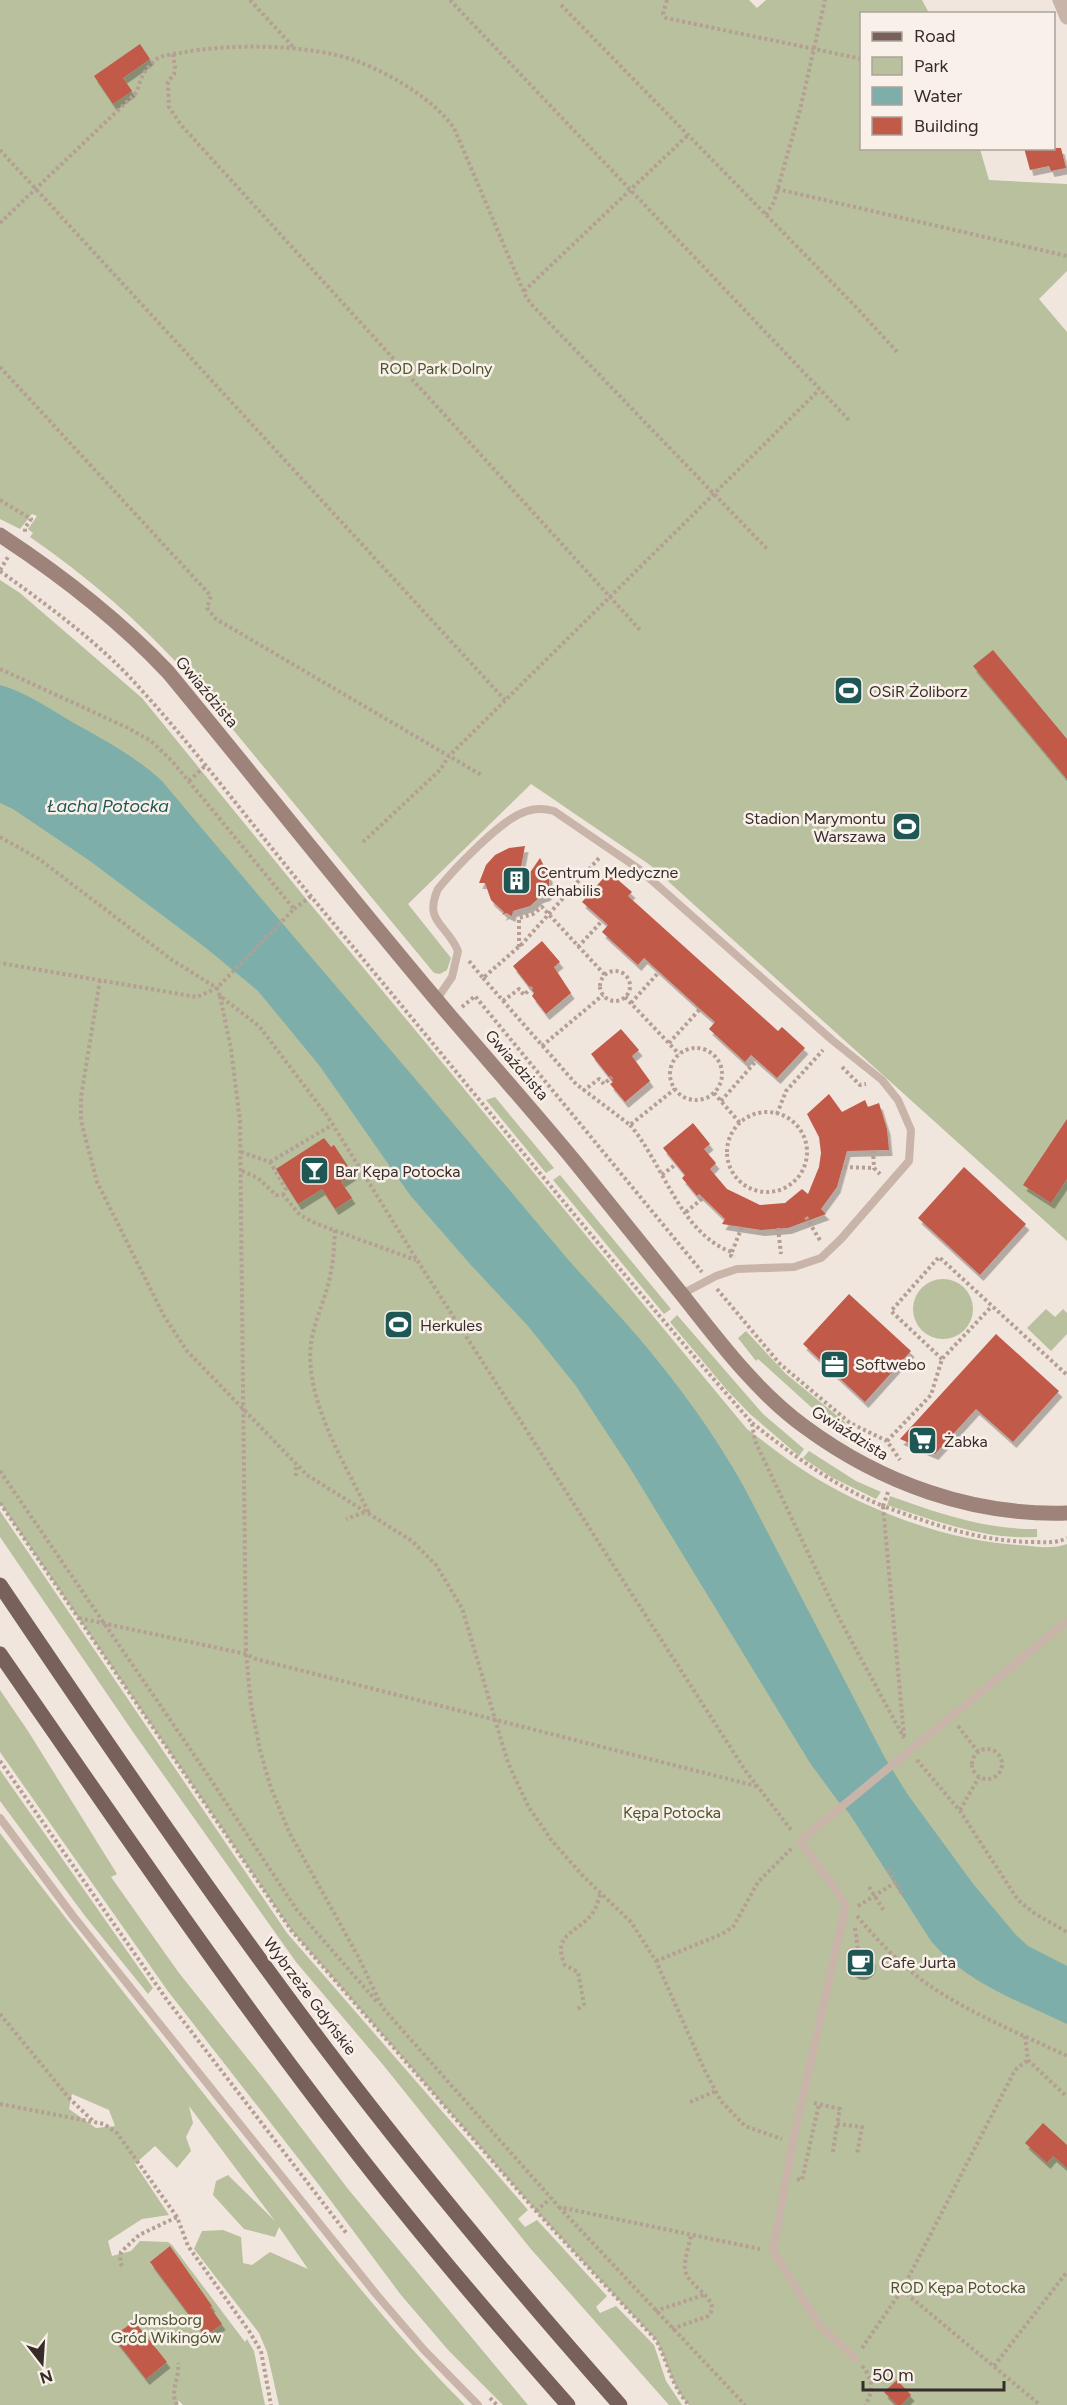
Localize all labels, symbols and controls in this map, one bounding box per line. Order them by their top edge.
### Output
legend [860,12,1055,150]
text: Road [914,25,955,47]
text: Park [914,55,949,77]
text: Water [914,85,962,107]
text: Building [914,115,979,137]
park label: ROD Park Dolny [380,359,493,378]
street label: Gwiaździsta [172,653,242,731]
sports icon: OSiR Żoliborz [832,675,864,707]
place label: OSiR Żoliborz [869,682,968,701]
water label: Łacha Potocka [47,795,169,817]
place label: Stadion Marymontu Warszawa [744,809,886,846]
sports icon: Stadion Marymontu Warszawa [891,811,923,843]
place label: Centrum Medyczne Rehabilis [537,863,678,900]
building icon: Centrum Medyczne Rehabilis [500,865,532,897]
street label: Gwiaździsta [481,1026,553,1104]
bar icon: Bar Kępa Potocka [298,1155,330,1187]
place label: Bar Kępa Potocka [335,1162,460,1181]
sports icon: Herkules [383,1309,415,1341]
place label: Herkules [420,1316,483,1335]
office icon: Softwebo [818,1348,850,1380]
place label: Softwebo [855,1355,926,1374]
street label: Gwiaździsta [808,1402,892,1464]
supermarket icon: Żabka [907,1425,939,1457]
place label: Żabka [944,1432,988,1451]
park label: Kępa Potocka [623,1803,721,1822]
street label: Wybrzeże Gdyńskie [260,1933,361,2059]
cafe icon: Cafe Jurta [844,1946,876,1978]
place label: Cafe Jurta [881,1953,956,1972]
park label: ROD Kępa Potocka [890,2278,1026,2297]
park label: Jomsborg Gród Wikingów [111,2310,222,2347]
north arrow [12,2333,72,2393]
scale bar [863,2354,1004,2392]
text: 50 m [872,2364,914,2386]
text: N [38,2366,55,2388]

